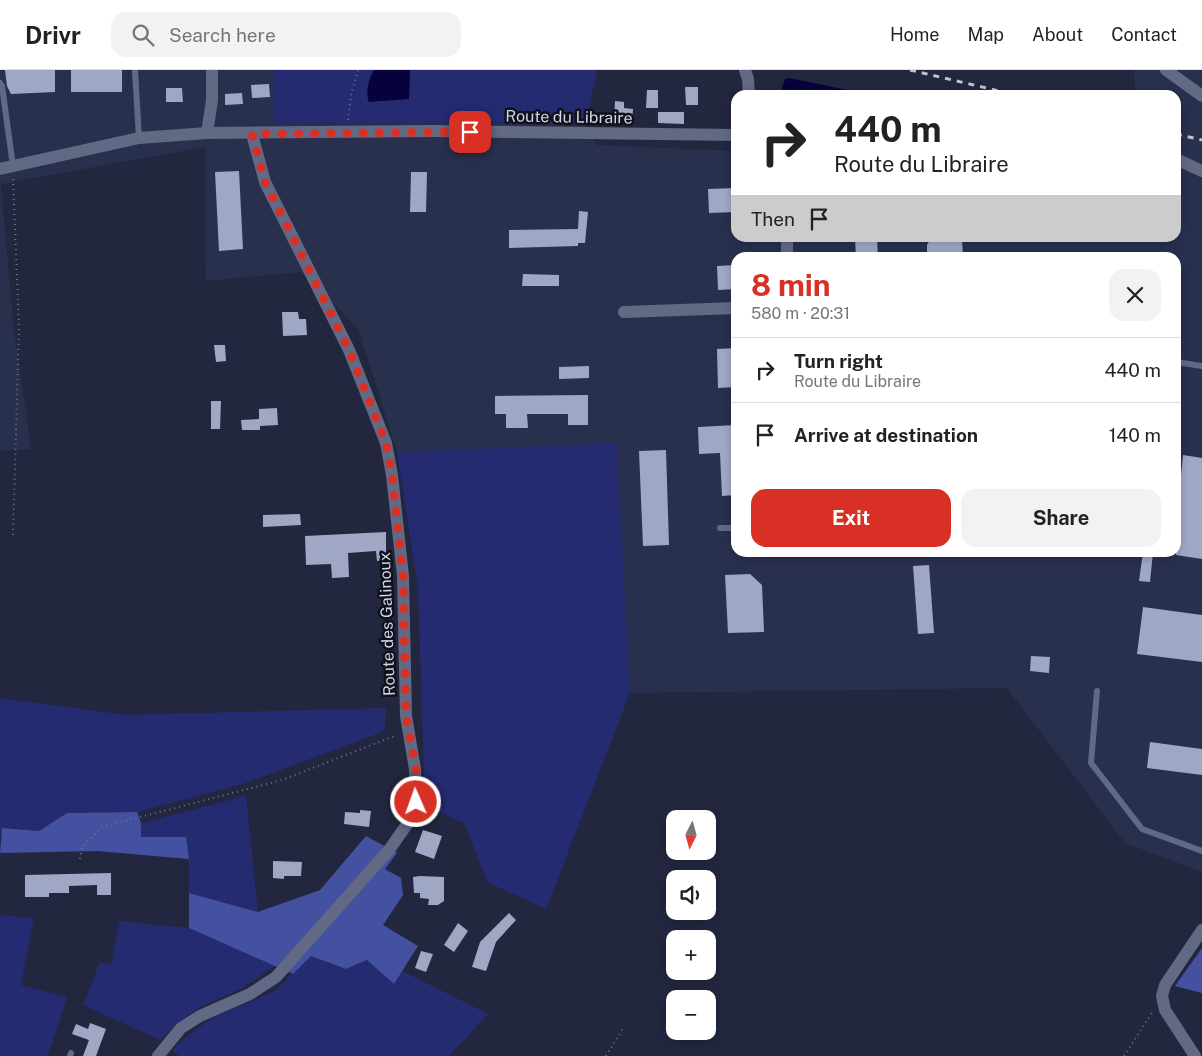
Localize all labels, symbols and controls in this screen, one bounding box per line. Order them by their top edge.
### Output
search box [111,12,461,57]
text: Drivr [25,21,81,49]
icon: search [129,21,157,49]
text: Search here [169,24,276,46]
text: Home [890,24,940,45]
text: Map [968,24,1004,45]
text: About [1032,24,1083,45]
text: Contact [1111,24,1177,45]
street label: Route du Libraire [505,106,633,128]
text: 440 m [834,109,942,150]
icon: right [751,110,816,175]
pin [449,111,491,153]
icon: arrive [456,118,484,146]
text: Route du Libraire [834,151,1009,177]
icon: arrive [805,205,833,233]
text: Then [751,208,795,230]
text: 8 min [751,267,831,303]
button: close [1109,269,1161,321]
text: 580 m · 20:31 [751,304,850,323]
text: Turn right [794,350,883,372]
icon: right [751,356,779,384]
text: 440 m [1104,359,1161,381]
text: Route du Libraire [794,372,921,391]
icon: arrive [751,421,779,449]
text: Arrive at destination [794,424,978,446]
text: 140 m [1109,424,1161,446]
button: Exit [751,489,951,547]
button: Share [961,489,1161,547]
street label: Route des Galinoux [375,552,399,696]
position arrow [389,775,441,827]
north arrow [666,810,716,860]
map controls [666,810,716,1040]
button: sound [666,870,716,920]
button: + [666,930,716,980]
button: − [666,990,716,1040]

